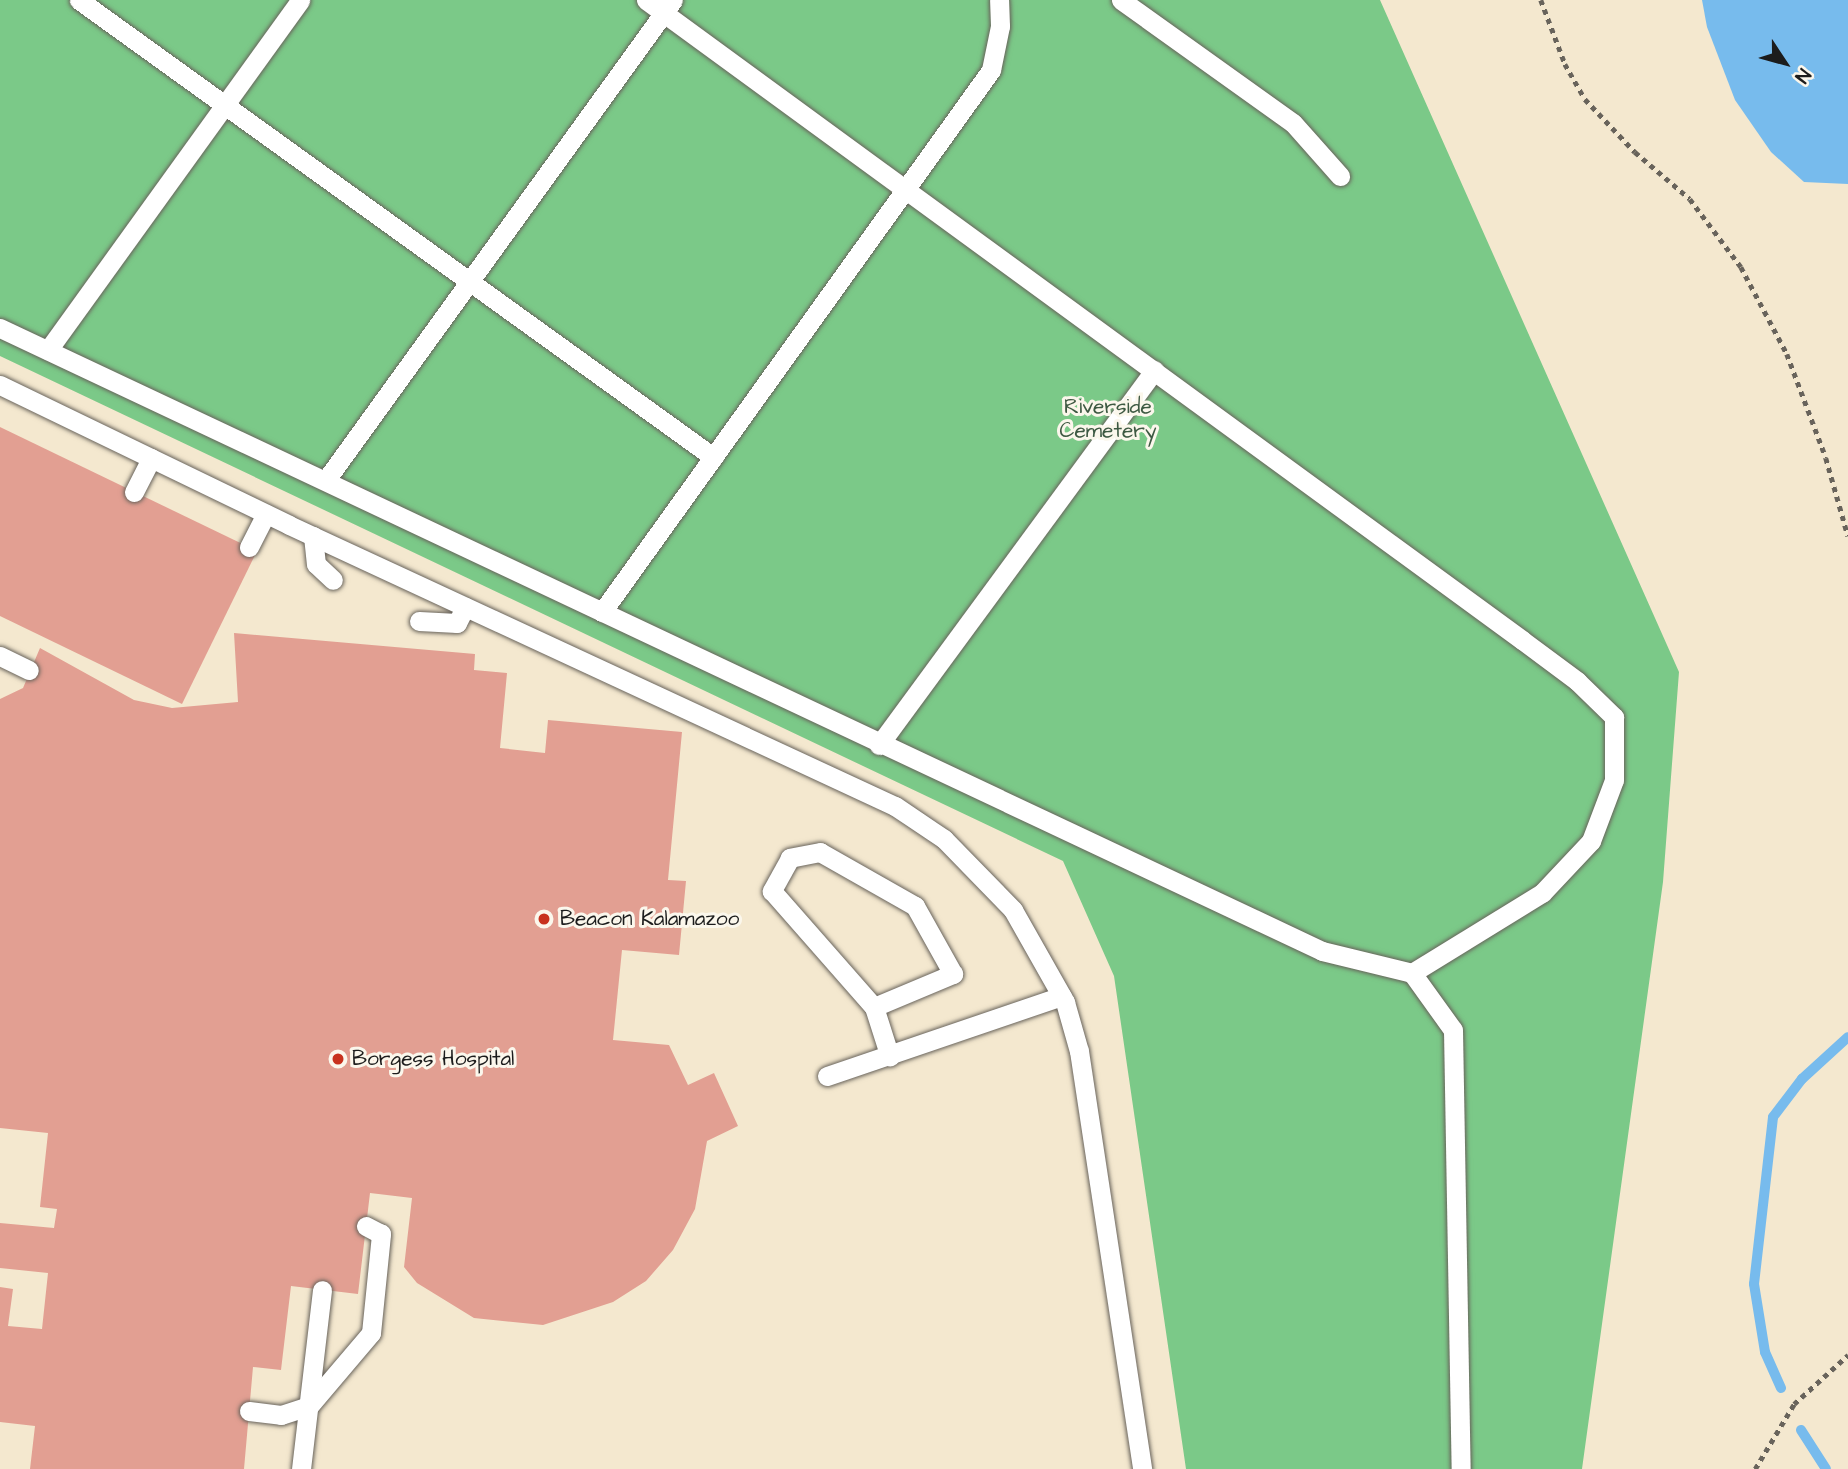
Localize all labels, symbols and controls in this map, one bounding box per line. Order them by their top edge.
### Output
north arrow [1750,28,1820,98]
text: N [1788,63,1817,88]
park label: Riverside Cemetery [1060,394,1156,444]
place label: Beacon Kalamazoo [560,906,739,932]
marker: Beacon Kalamazoo [534,909,554,929]
place label: Borgess Hospital [352,1046,514,1072]
marker: Borgess Hospital [330,1051,346,1067]

